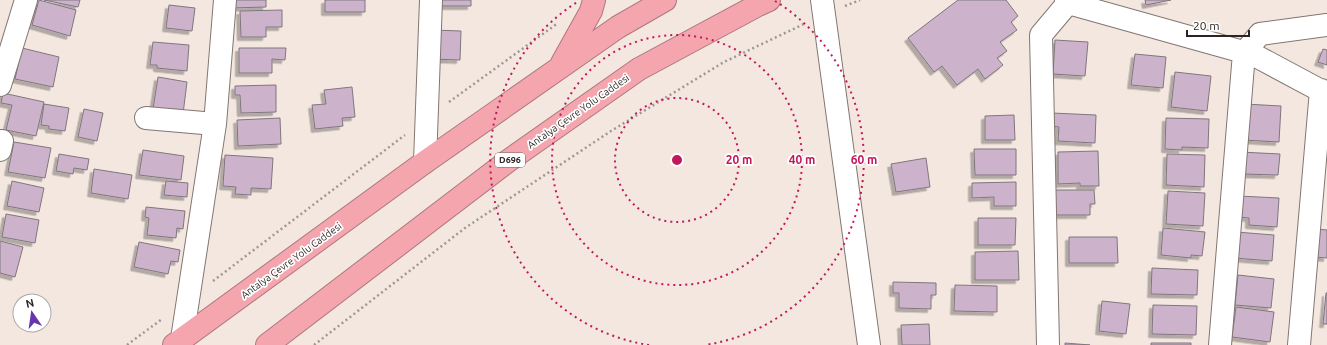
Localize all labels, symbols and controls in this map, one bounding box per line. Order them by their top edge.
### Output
scale bar [1187,12,1249,38]
text: 20 m [1193,19,1220,32]
street label: Antalya Çevre Yolu Caddesi [525,72,631,151]
road number: D696 [495,153,525,167]
centre of rings [670,153,684,167]
text: 20 m [726,153,752,166]
text: 40 m [789,153,815,166]
text: 60 m [851,153,877,166]
street label: Antalya Çevre Yolu Caddesi [239,220,344,301]
north arrow [12,293,52,333]
text: N [24,296,35,310]

